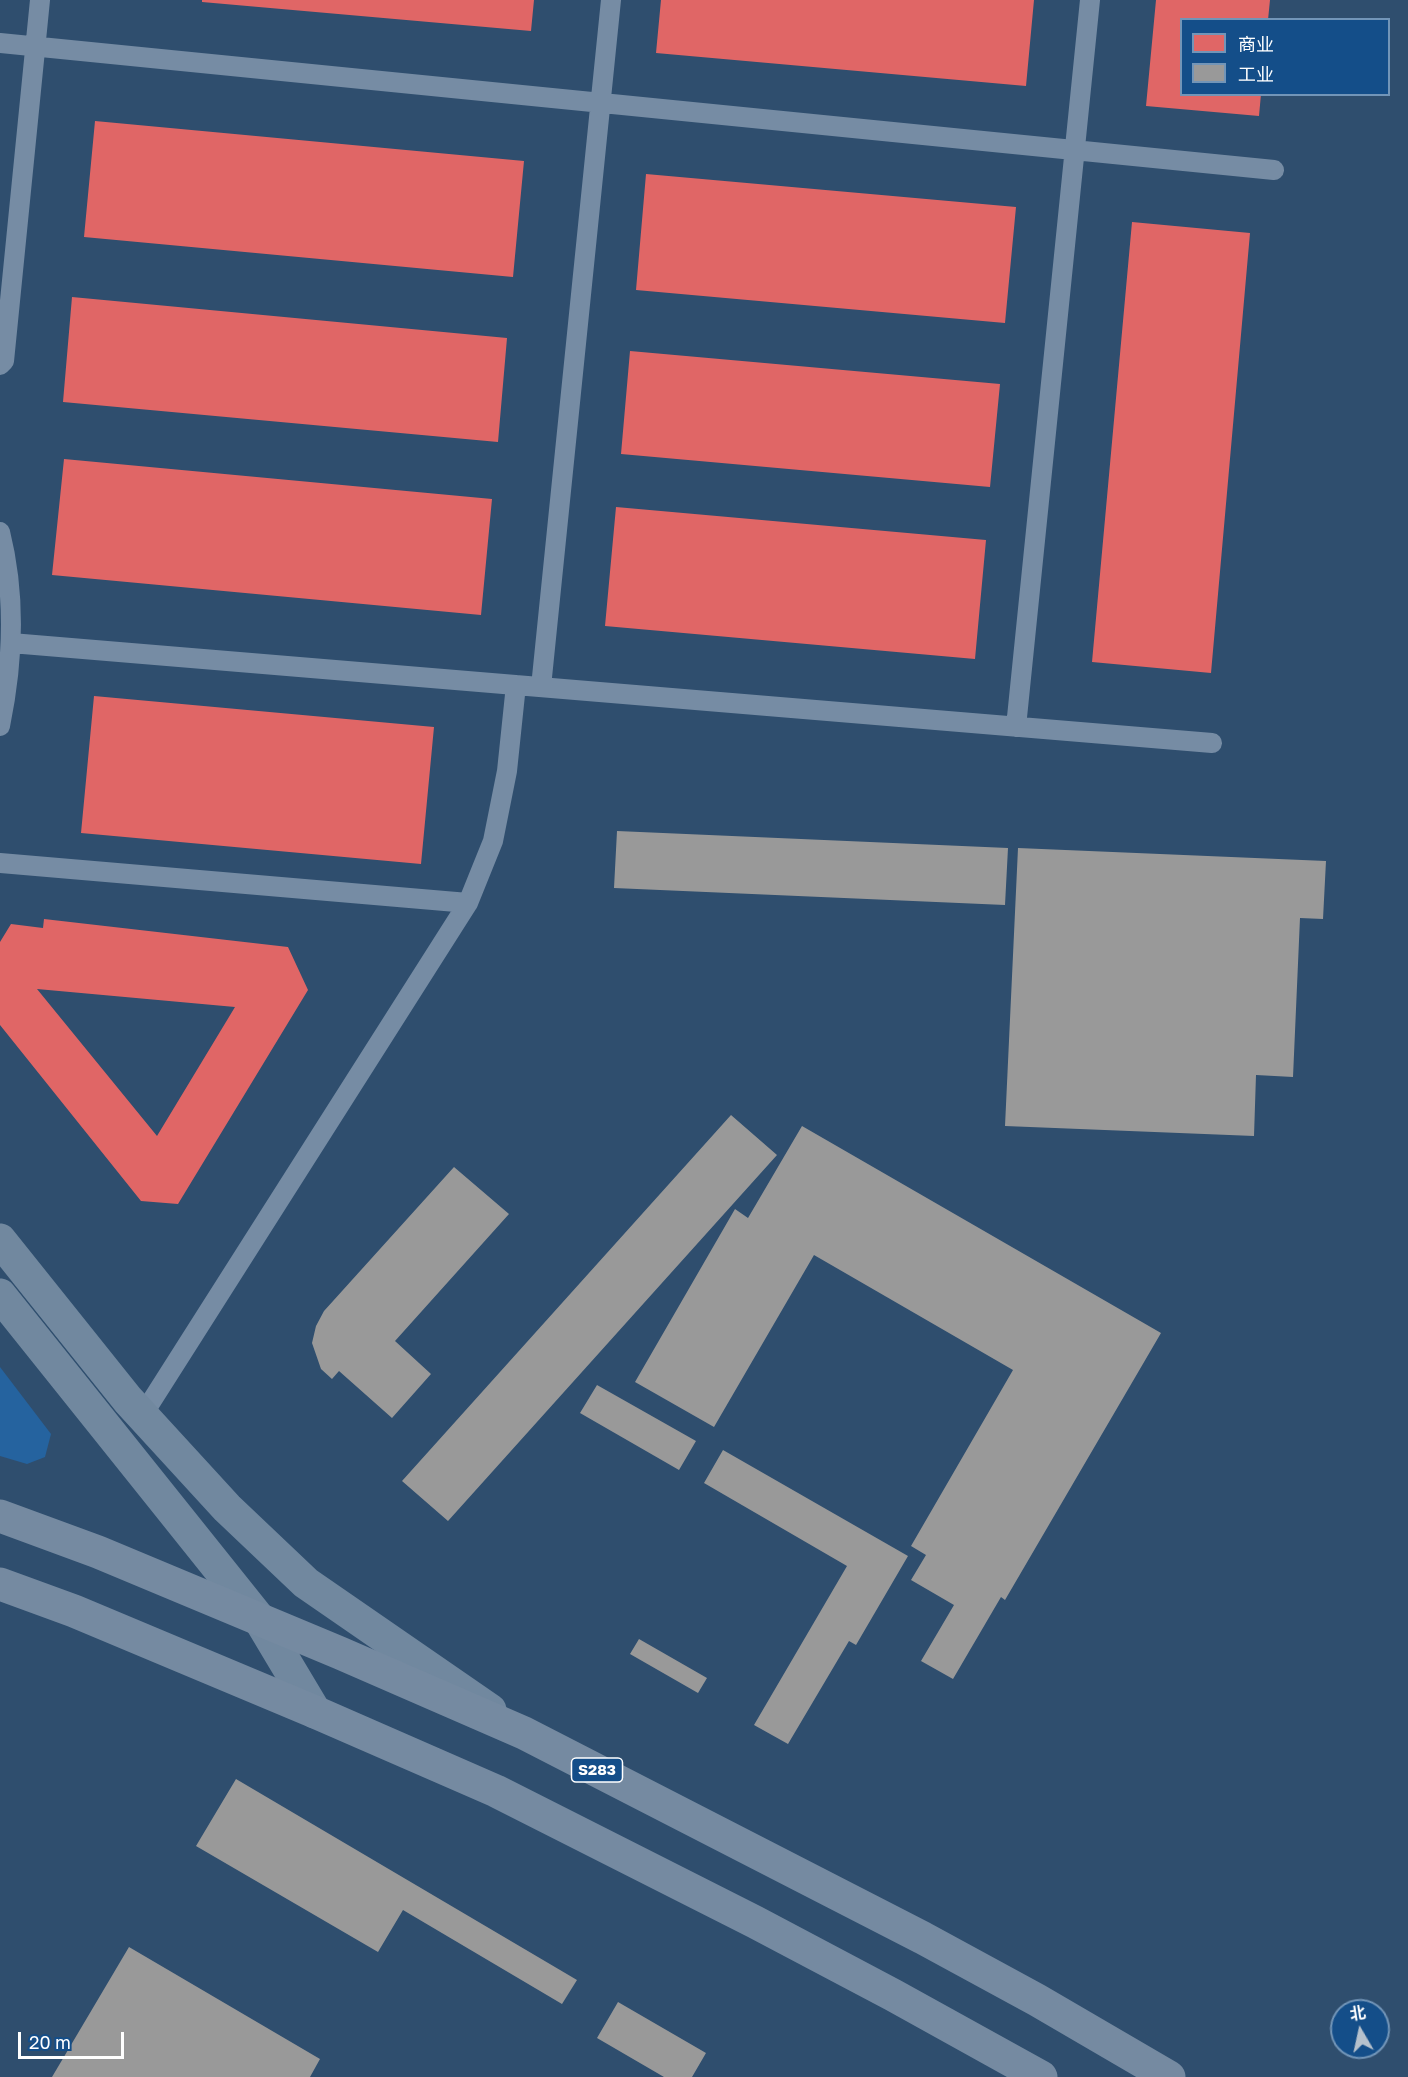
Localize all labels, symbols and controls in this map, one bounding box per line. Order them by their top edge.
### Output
legend [1180,18,1390,96]
text: 商业 [1238,33,1274,55]
text: 工业 [1238,63,1274,85]
road number: S283 [572,1758,622,1782]
north arrow [1330,1999,1390,2059]
text: 北 [1348,2002,1367,2024]
scale bar [21,2020,128,2058]
text: 20 m [29,2031,71,2053]

